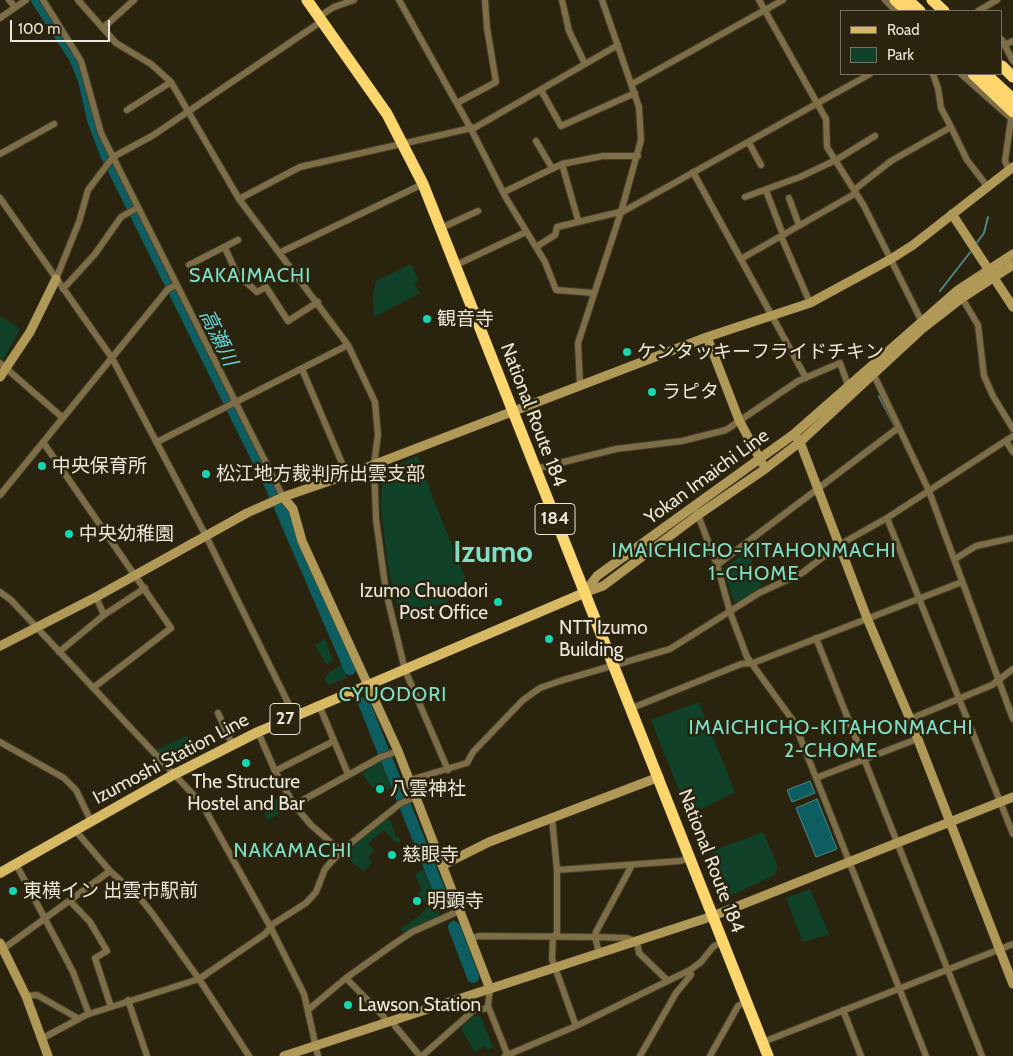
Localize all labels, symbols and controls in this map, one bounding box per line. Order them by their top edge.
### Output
scale bar [12,10,112,42]
legend [840,10,1003,75]
text: 100 m [18,20,60,38]
text: Road [887,21,920,39]
text: Park [887,46,914,64]
district label: SAKAIMACHI [187,264,313,288]
water label: 高瀬川 [194,306,242,370]
place label: 観音寺 [437,308,494,330]
marker: 観音寺 [421,313,433,325]
street label: National Route 184 [495,340,571,490]
place label: ケンタッキーフライドチキン [637,341,884,363]
marker: ケンタッキーフライドチキン [621,346,633,358]
place label: ラピタ [662,381,719,403]
marker: ラピタ [646,386,658,398]
street label: Yokan Imaichi Line [641,424,773,530]
place label: 中央保育所 [52,455,147,477]
marker: 中央保育所 [36,460,48,472]
place label: 松江地方裁判所出雲支部 [216,463,425,485]
marker: 松江地方裁判所出雲支部 [200,468,212,480]
road number: 184 [535,504,575,534]
place label: 中央幼稚園 [79,523,174,545]
marker: 中央幼稚園 [63,528,75,540]
district label: Izumo [453,536,533,570]
district label: IMAICHICHO-KITAHONMACHI 1-CHOME [609,539,899,586]
place label: Izumo Chuodori Post Office [360,580,488,624]
marker: Izumo Chuodori Post Office [492,596,504,608]
place label: NTT Izumo Building [559,617,648,661]
marker: NTT Izumo Building [543,633,555,645]
district label: CYUODORI [338,683,448,707]
road number: 27 [270,704,300,734]
street label: Izumoshi Station Line [89,708,253,810]
district label: IMAICHICHO-KITAHONMACHI 2-CHOME [686,716,976,763]
marker: The Structure Hostel and Bar [240,757,252,769]
place label: The Structure Hostel and Bar [187,771,305,815]
place label: 八雲神社 [390,778,466,800]
marker: 八雲神社 [374,783,386,795]
street label: National Route 184 [673,786,749,936]
district label: NAKAMACHI [232,839,354,863]
place label: 慈眼寺 [402,844,459,866]
marker: 慈眼寺 [386,849,398,861]
place label: 東横イン 出雲市駅前 [23,880,198,902]
marker: 東横イン 出雲市駅前 [7,885,19,897]
place label: 明顕寺 [427,890,484,912]
marker: 明顕寺 [411,895,423,907]
place label: Lawson Station [358,994,481,1016]
marker: Lawson Station [342,999,354,1011]

